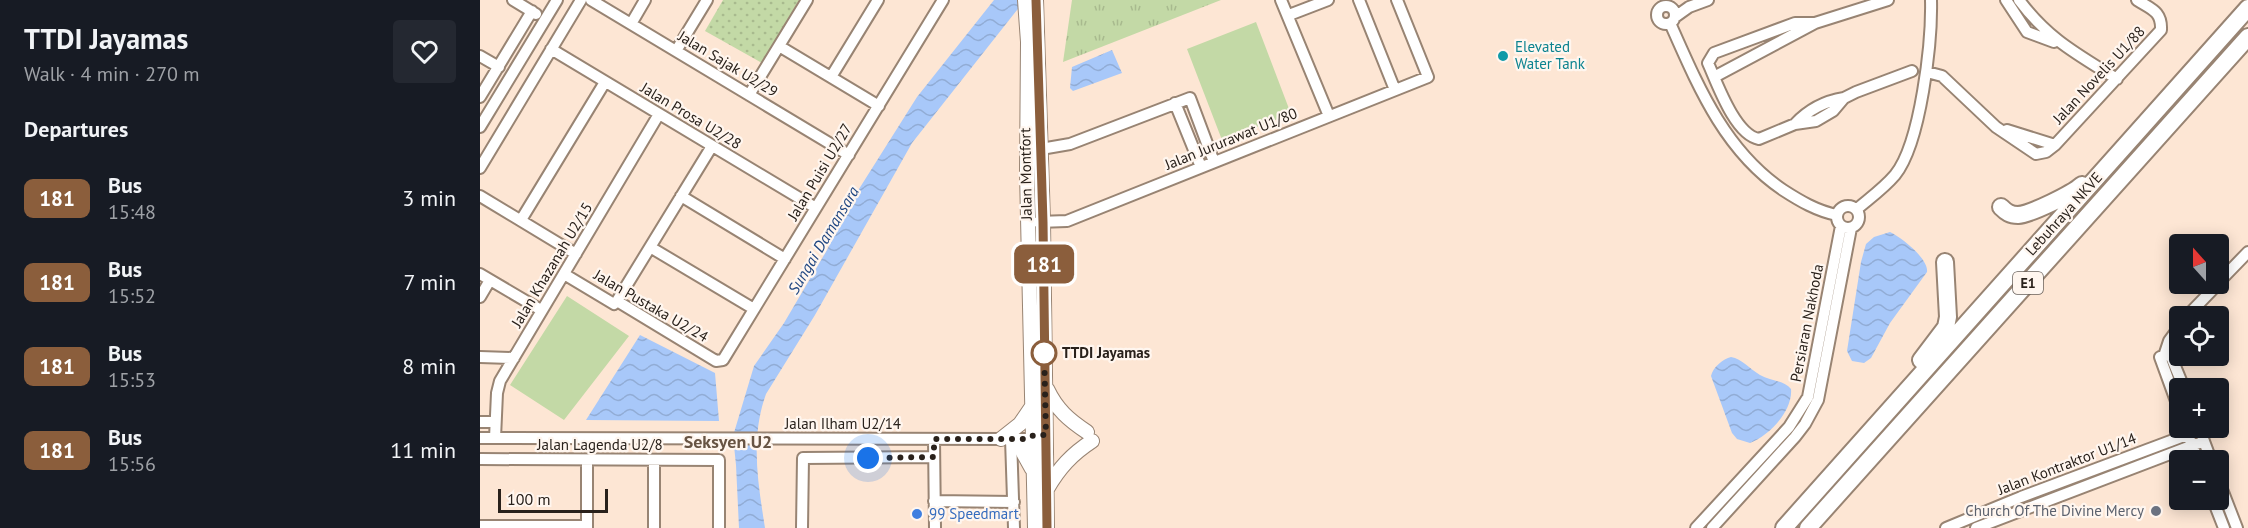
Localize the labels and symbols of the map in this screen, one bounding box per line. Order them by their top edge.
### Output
street label: Jalan Novelis U1/88 [2048,22,2149,128]
street label: Jalan Sajak U2/29 [674,26,782,101]
place label: Elevated Water Tank [1515,37,1586,73]
marker: Elevated Water Tank [1496,49,1510,63]
street label: Jalan Prosa U2/28 [637,77,745,153]
street label: Jalan Jururawat U1/80 [1161,103,1300,174]
street label: Jalan Puisi U2/27 [783,120,856,225]
street label: Jalan Montfort [1015,128,1036,221]
street label: Lebuhraya NKVE [2021,168,2106,259]
water label: Sungai Damansara [783,182,863,298]
street label: Jalan Khazanah U2/15 [506,199,596,331]
north arrow [2169,234,2229,294]
line badge: 181 [1010,244,1078,284]
street label: Persiaran Nakhoda [1786,262,1827,383]
street label: Jalan Pustaka U2/24 [590,265,712,346]
road number: E1 [2013,272,2043,294]
marker: TTDI Jayamas [1031,340,1057,366]
place label: TTDI Jayamas [1062,343,1150,362]
street label: Jalan Ilham U2/14 [784,414,901,433]
street label: Jalan Kontraktor U1/14 [1994,428,2139,499]
district label: Seksyen U2 [684,430,772,453]
street label: Jalan Lagenda U2/8 [536,435,663,454]
your location [853,443,883,473]
scale bar [498,486,608,514]
place label: Church Of The Divine Mercy [1965,501,2144,520]
place label: 99 Speedmart [929,504,1019,523]
marker: Church Of The Divine Mercy [2149,504,2163,518]
marker: 99 Speedmart [910,507,924,521]

